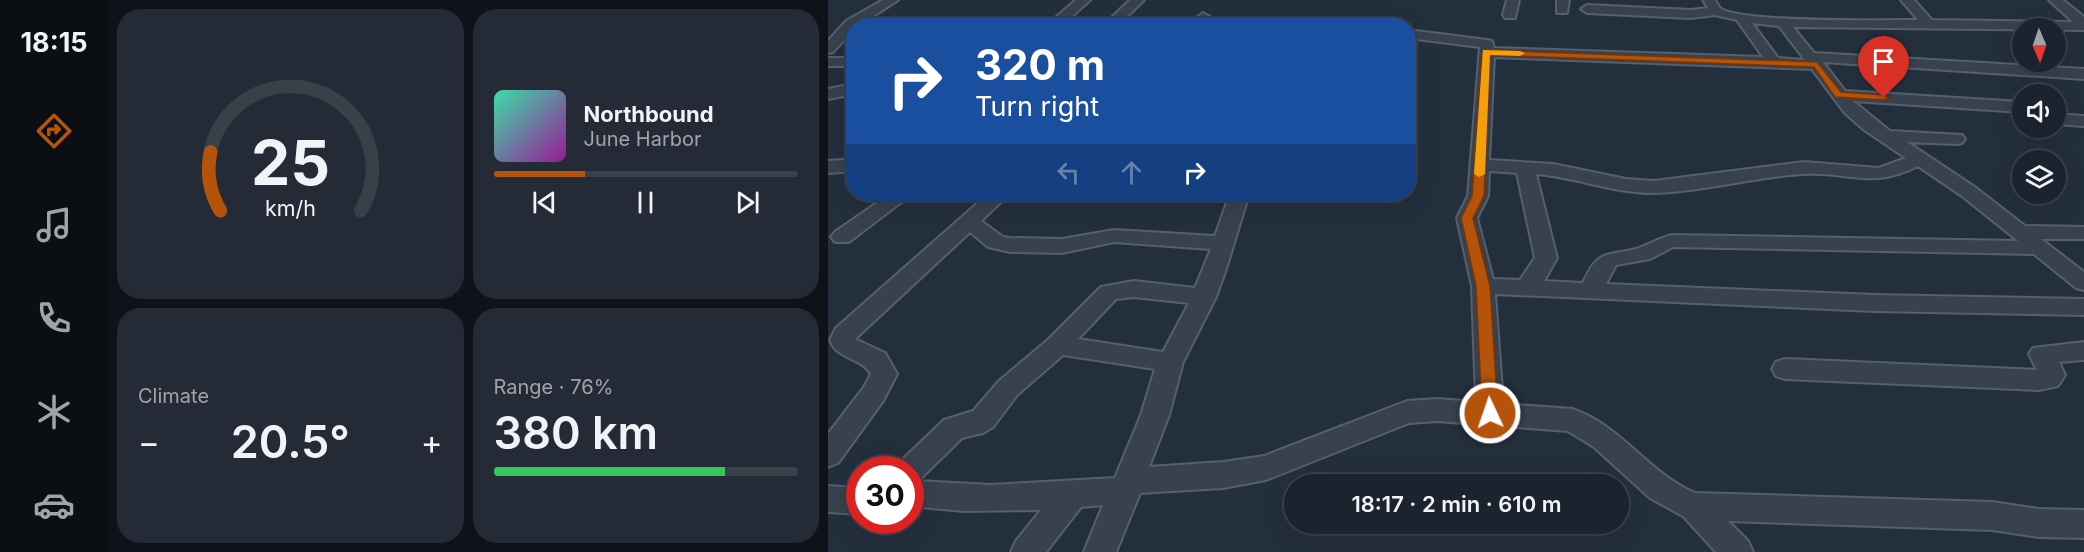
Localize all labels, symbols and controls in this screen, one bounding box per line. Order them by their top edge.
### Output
north arrow [2012,18,2066,72]
map controls [2012,18,2066,204]
text: 18:15 [20,26,88,59]
pin [1858,36,1909,98]
text: 320 m [975,39,1105,90]
icon: right [876,42,954,120]
icon: arrive [1867,45,1900,78]
button: sound [2012,84,2066,138]
text: Turn right [975,90,1099,123]
text: Northbound [584,101,714,127]
icon: directions [33,110,75,152]
text: 25 [251,125,330,200]
text: June Harbor [584,127,702,151]
button: layers [2012,150,2066,204]
icon: left [1052,156,1085,189]
icon: ahead [1115,156,1148,189]
icon: right [1178,156,1211,189]
icon: previous [528,186,561,219]
icon: pause [629,186,662,219]
icon: next [731,186,764,219]
text: km/h [265,196,316,222]
icon: music [33,204,75,246]
icon: phone [33,297,75,339]
text: Range · 76% [494,375,613,399]
position arrow [1458,381,1522,445]
text: Climate [138,384,209,408]
icon: climate [33,391,75,433]
text: 380 km [494,405,658,460]
text: 20.5° [231,414,350,469]
text: − [138,422,160,462]
text: + [421,422,442,462]
speed limit sign: 30 [846,456,924,534]
icon: car [33,484,75,526]
text: 18:17 · 2 min · 610 m [1351,491,1562,517]

